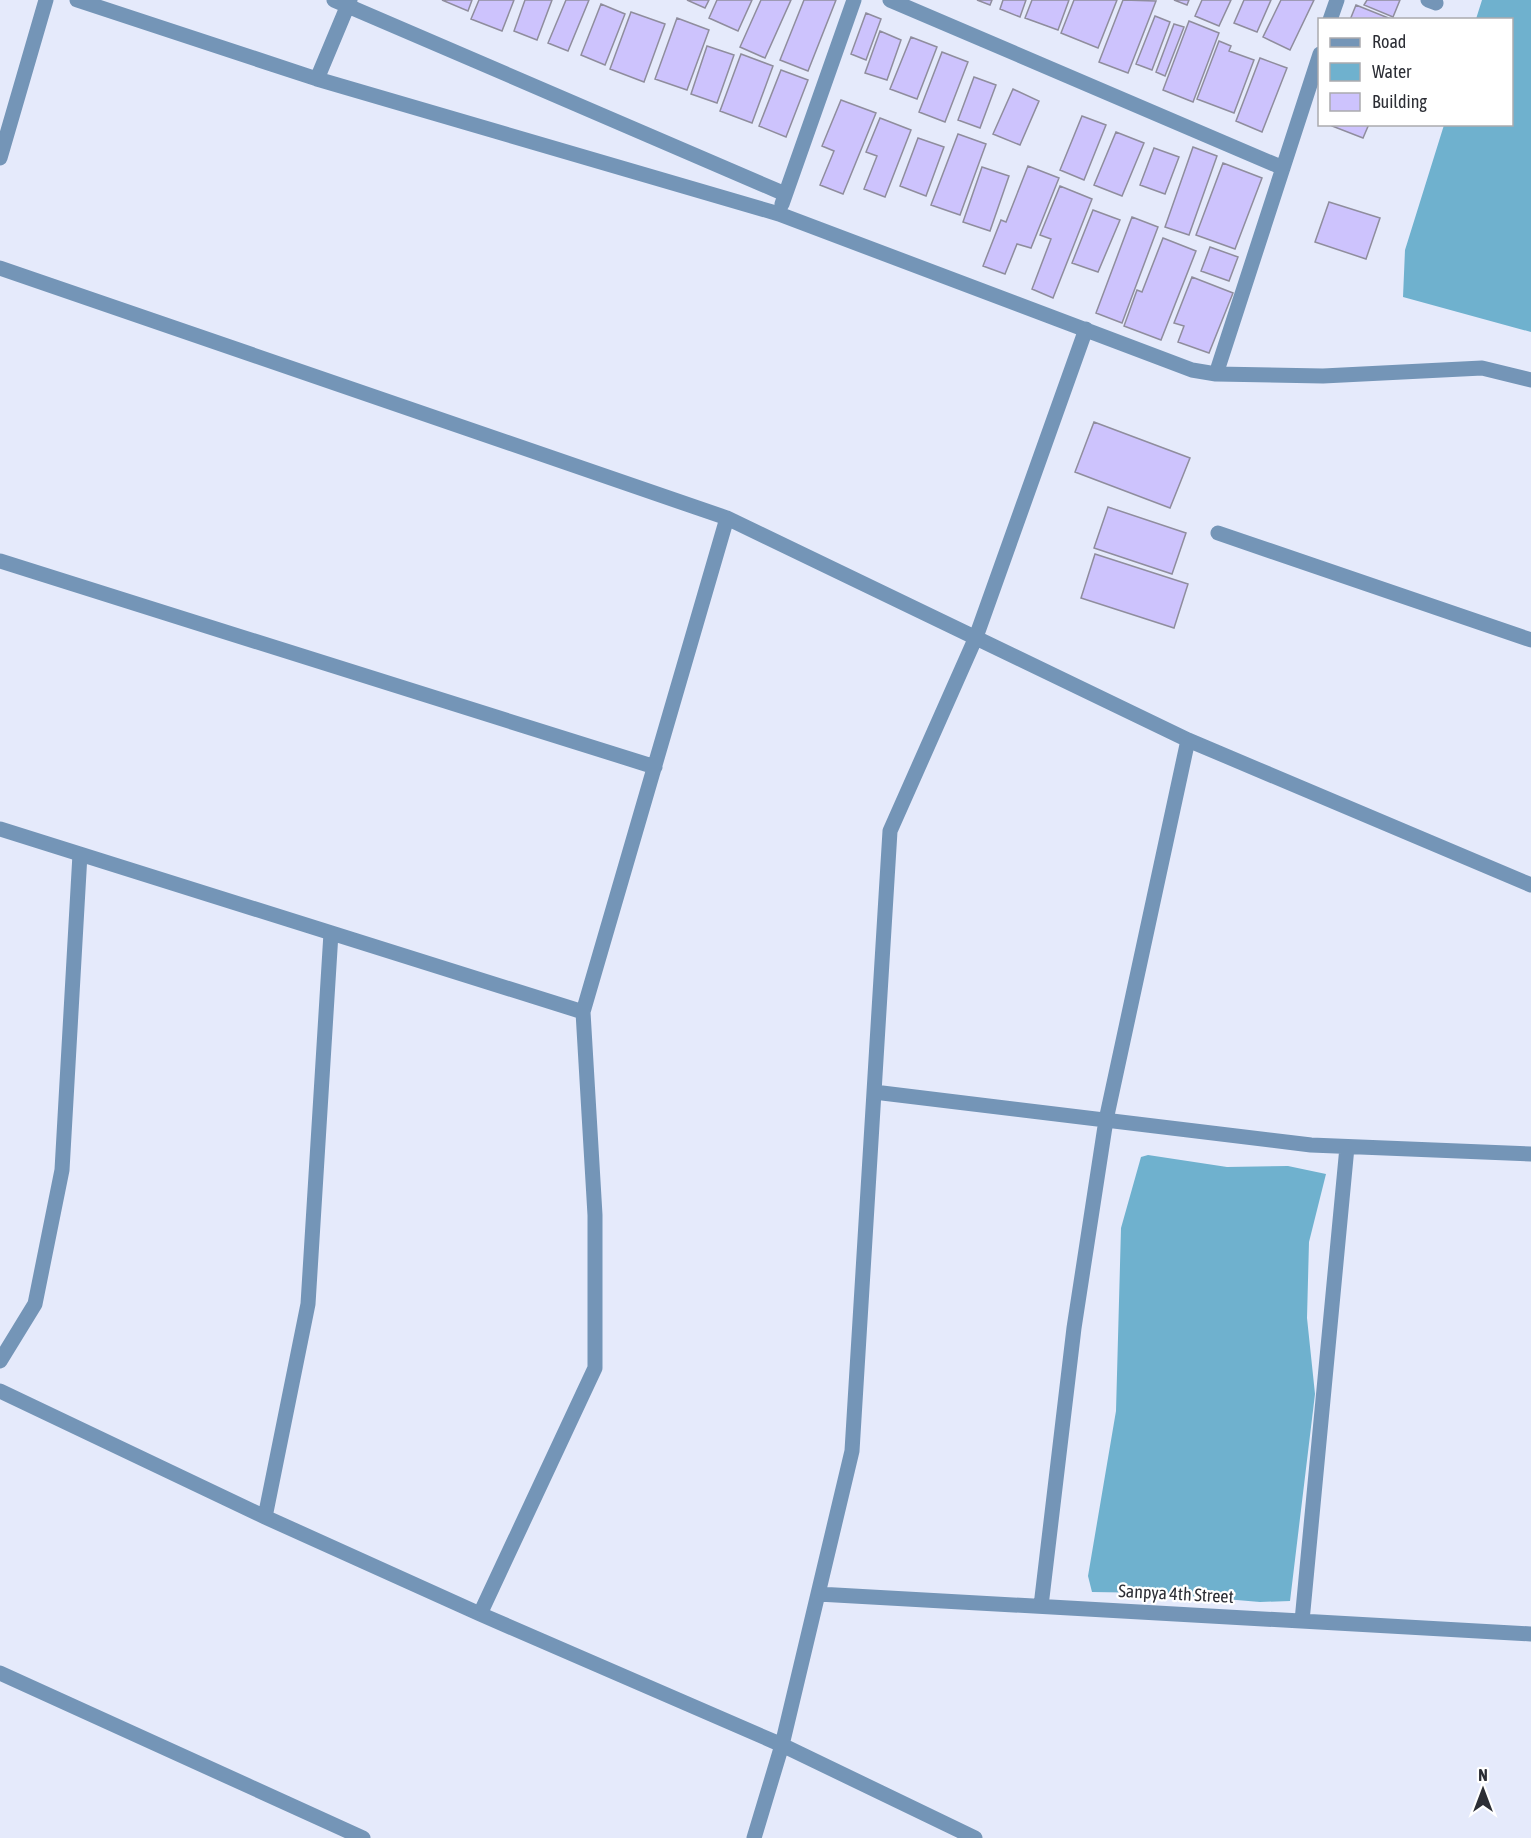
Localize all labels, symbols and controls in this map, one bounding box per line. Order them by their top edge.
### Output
legend [1318,18,1513,126]
text: Road [1372,31,1406,52]
text: Water [1372,61,1412,82]
text: Building [1372,91,1427,112]
street label: Sanpya 4th Street [1118,1580,1234,1607]
north arrow [1453,1760,1513,1820]
text: N [1478,1766,1488,1784]

